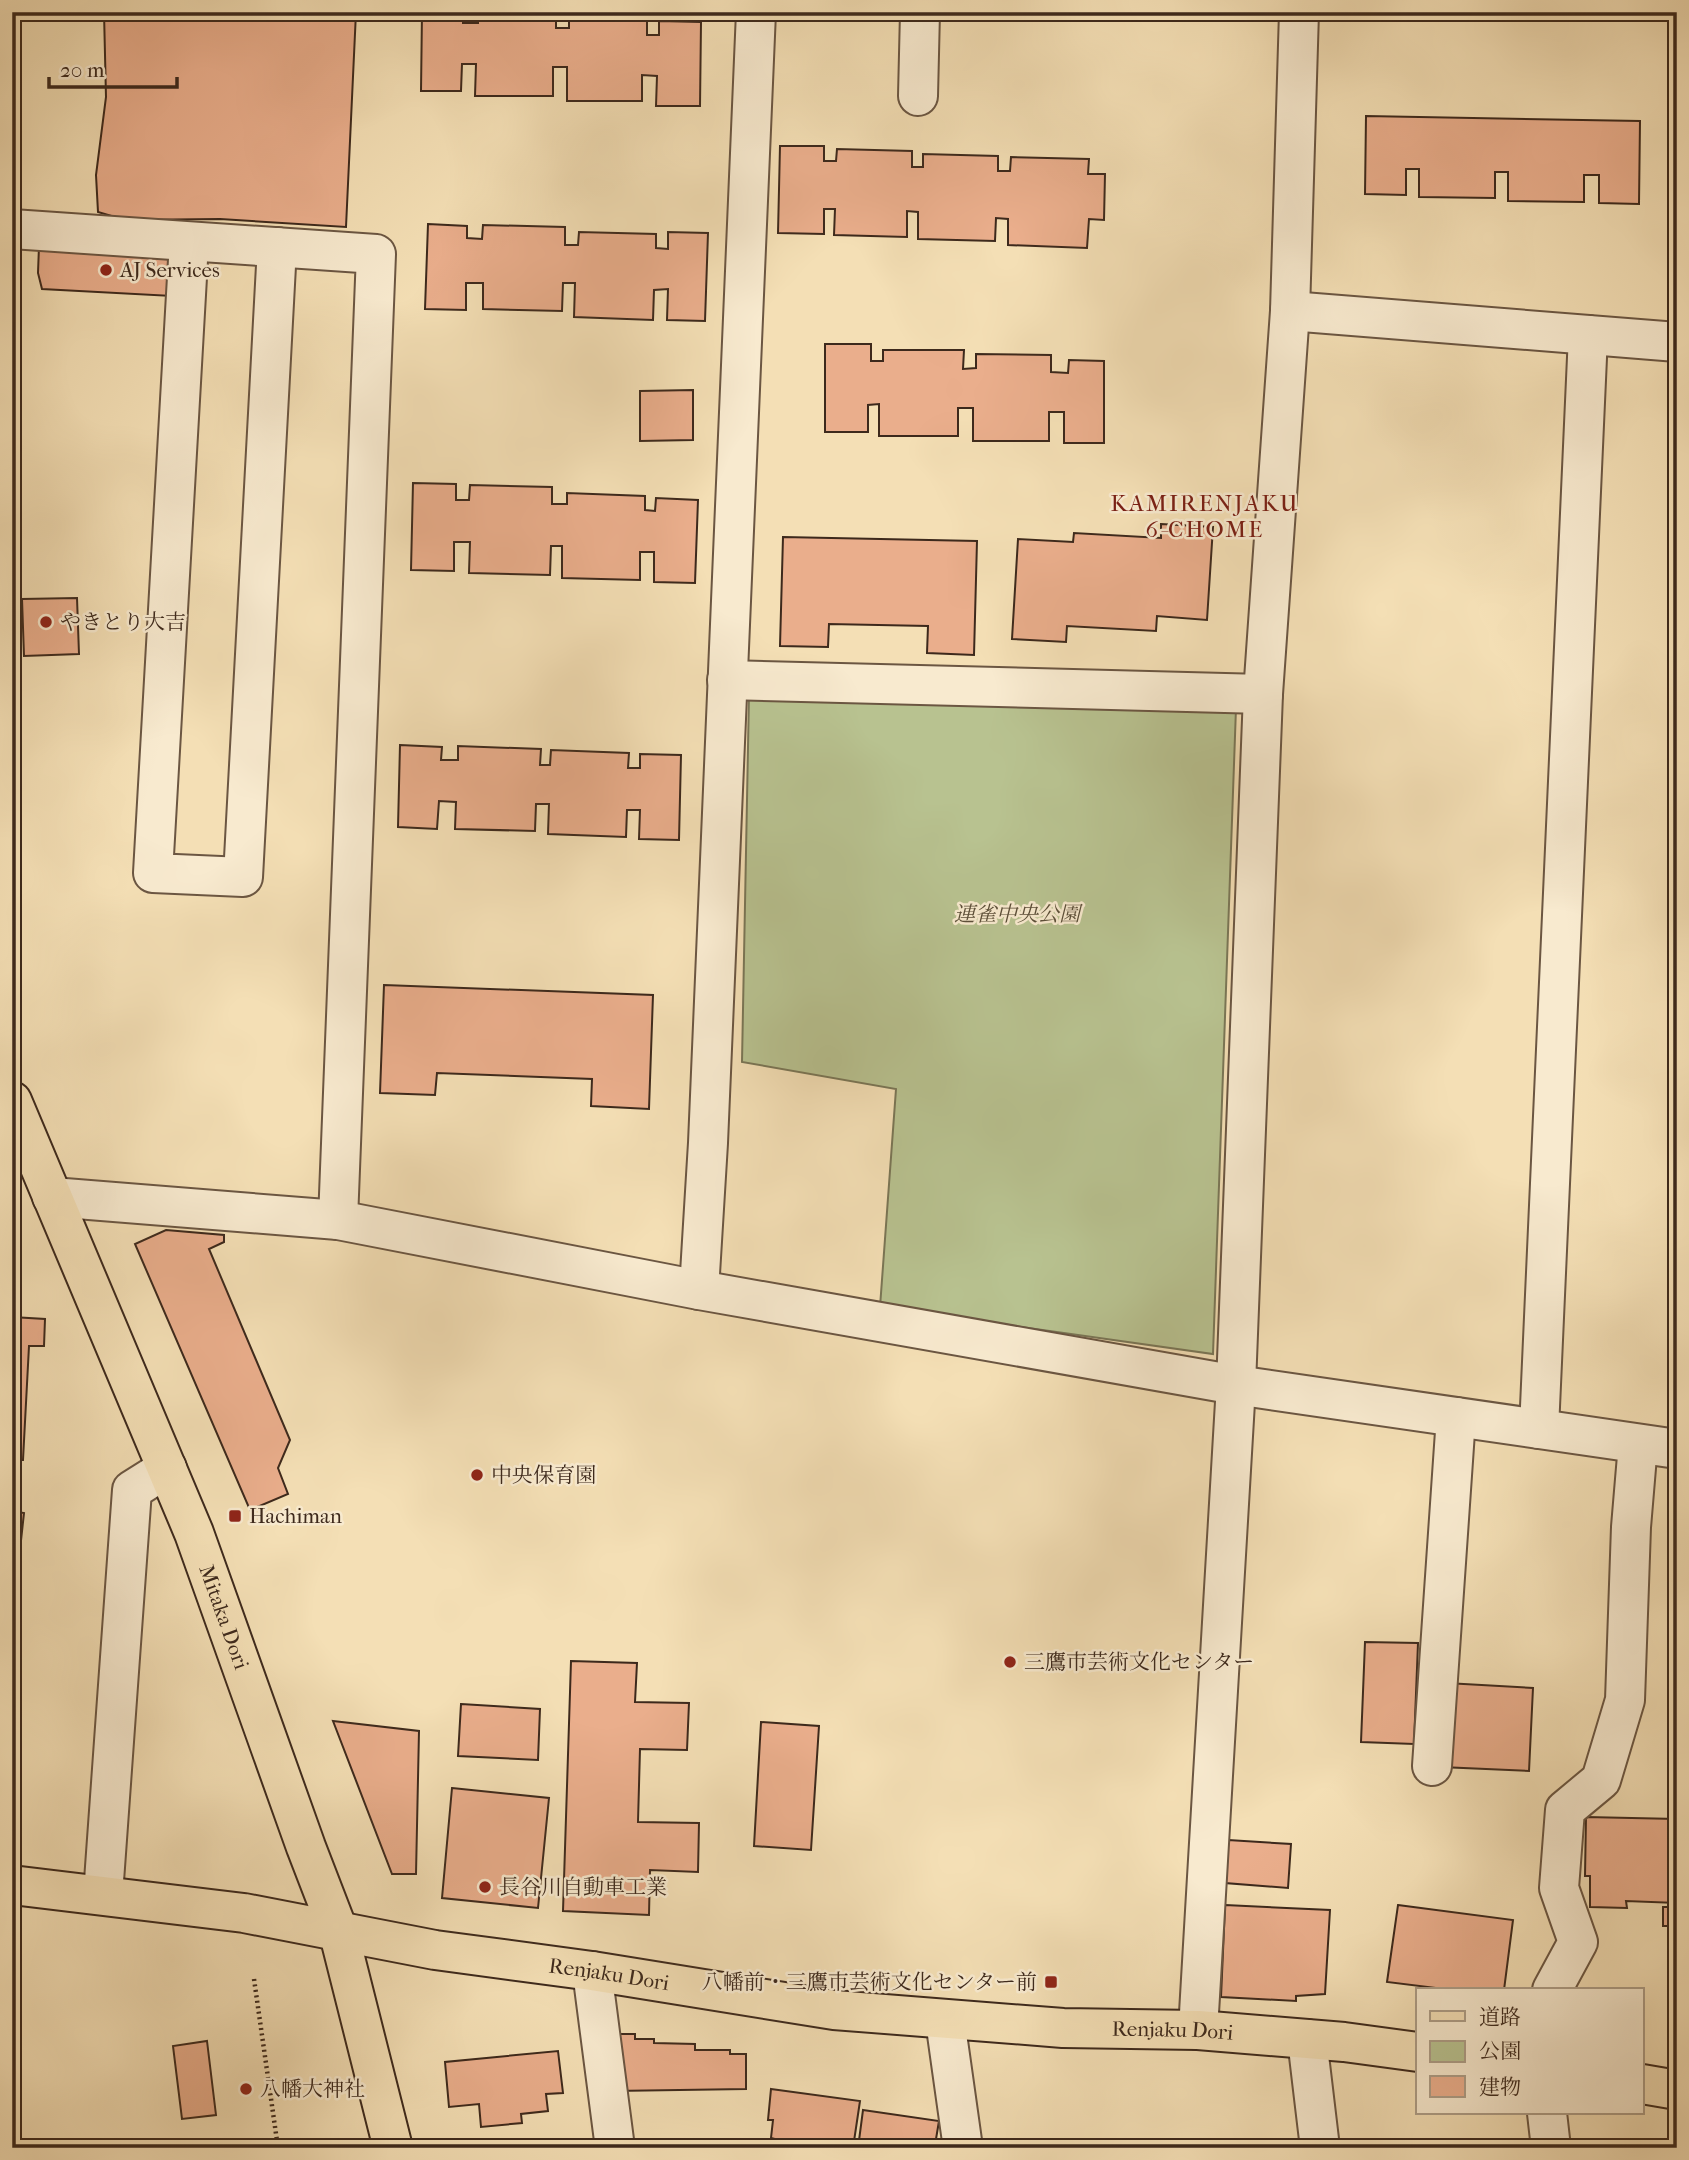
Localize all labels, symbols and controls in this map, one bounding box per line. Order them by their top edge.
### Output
scale bar [49,46,177,90]
text: 20 m [60,58,105,82]
place label: AJ Services [119,258,220,282]
marker: AJ Services [98,262,114,278]
district label: KAMIRENJAKU 6-CHOME [1110,490,1300,543]
place label: やきとり大吉 [60,610,186,634]
marker: やきとり大吉 [38,614,54,630]
park label: 連雀中央公園 [954,902,1083,926]
place label: 中央保育園 [491,1463,596,1487]
marker: 中央保育園 [469,1467,485,1483]
place label: Hachiman [249,1504,342,1528]
marker: Hachiman [227,1508,243,1524]
street label: Mitaka Dori [194,1562,254,1673]
place label: 三鷹市芸術文化センター [1024,1650,1254,1674]
marker: 三鷹市芸術文化センター [1002,1654,1018,1670]
place label: 長谷川自動車工業 [499,1875,667,1899]
marker: 長谷川自動車工業 [477,1879,493,1895]
street label: Renjaku Dori [547,1953,671,1995]
place label: 八幡前・三鷹市芸術文化センター前 [702,1970,1037,1994]
marker: 八幡前・三鷹市芸術文化センター前 [1043,1974,1059,1990]
legend [1416,1988,1644,2114]
text: 道路 [1479,2005,1521,2029]
street label: Renjaku Dori [1112,2017,1234,2045]
text: 公園 [1479,2039,1521,2063]
text: 建物 [1479,2075,1521,2099]
place label: 八幡大神社 [260,2077,365,2101]
marker: 八幡大神社 [238,2081,254,2097]

